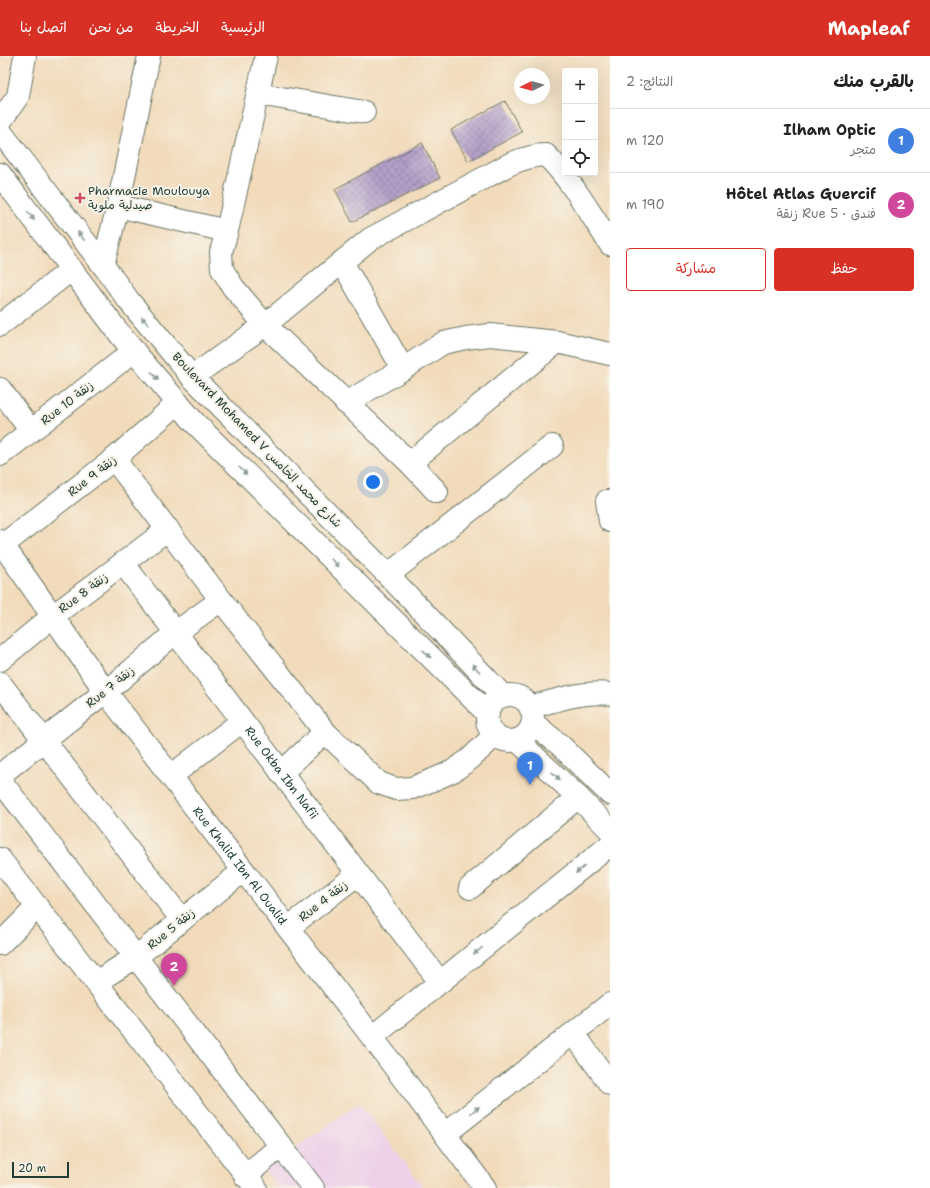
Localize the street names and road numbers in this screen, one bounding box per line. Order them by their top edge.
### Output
street label: Boulevard Mohamed V شارع محمد الخامس [168,349,345,532]
street label: Rue 10 زنقة [37,377,97,429]
street label: Rue 9 زنقة [64,452,120,500]
street label: Rue 8 زنقة [55,569,111,617]
street label: Rue 7 زنقة [82,663,138,711]
street label: Rue Okba Ibn Nafii [241,723,322,822]
street label: Rue Khalid Ibn Al Oualid [189,803,291,929]
street label: Rue 4 زنقة [295,877,351,925]
street label: Rue 5 زنقة [144,905,198,953]

